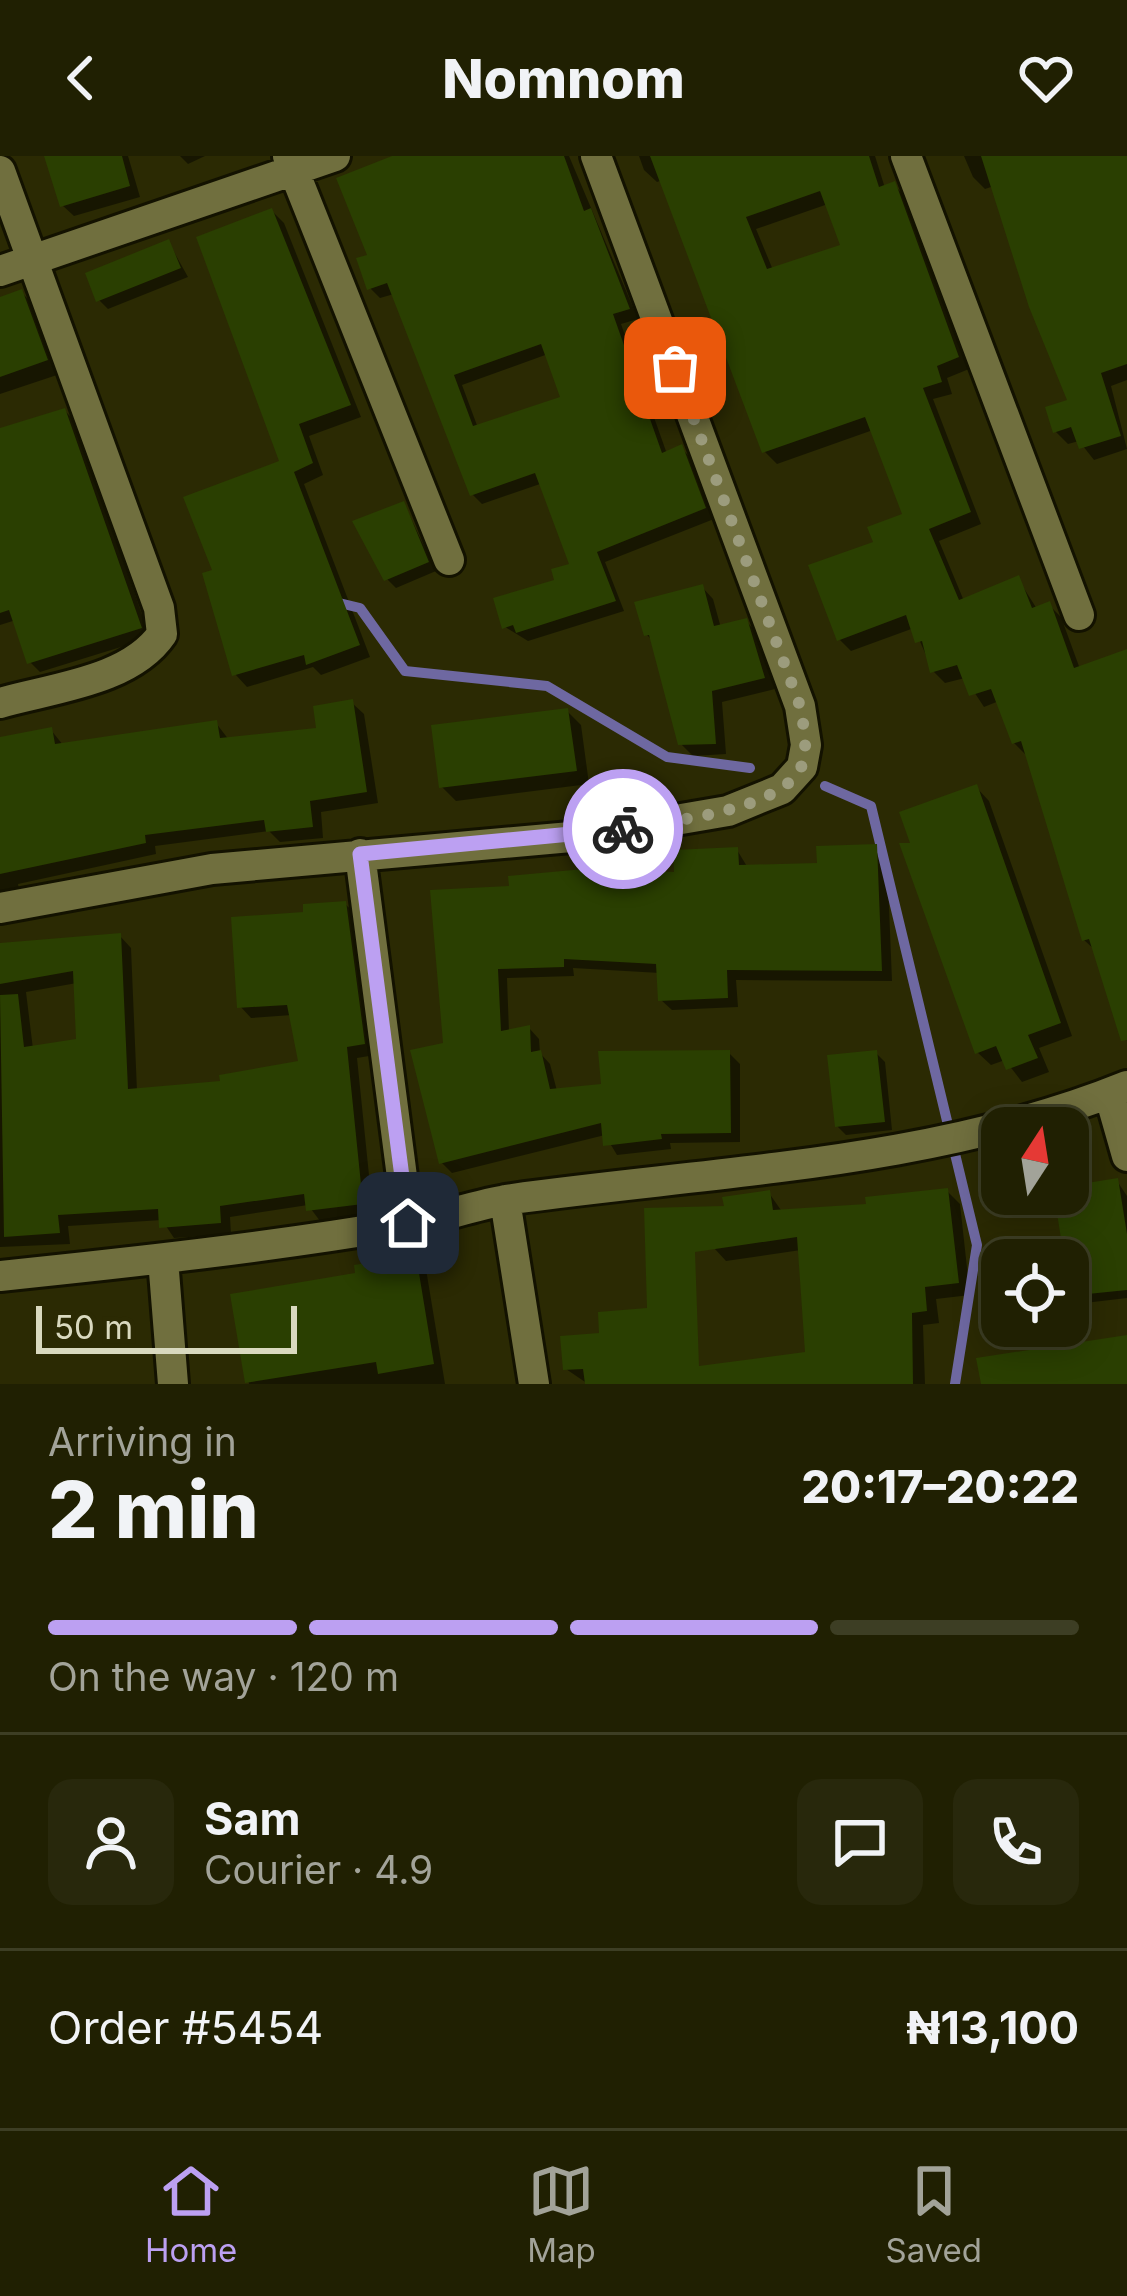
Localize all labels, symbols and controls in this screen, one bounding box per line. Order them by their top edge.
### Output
icon: back [48,45,114,111]
icon: heart [1013,45,1079,111]
text: Nomnom [442,46,685,111]
pin [624,317,726,419]
icon: bag [642,335,708,401]
courier [563,769,683,889]
icon: bike [590,796,656,862]
north arrow [981,1107,1089,1215]
map controls [981,1107,1089,1347]
pin [357,1172,459,1274]
icon: home [375,1190,441,1256]
button: locate [981,1239,1089,1347]
scale bar [36,1300,297,1353]
text: 50 m [54,1307,133,1347]
text: Arriving in [48,1418,237,1465]
text: 20:17–20:22 [801,1459,1079,1514]
text: 2 min [48,1462,259,1557]
text: On the way · 120 m [48,1653,399,1700]
button: person [48,1779,174,1905]
button: chat [797,1779,923,1905]
button: phone [953,1779,1079,1905]
text: Sam [204,1791,301,1846]
text: Courier · 4.9 [204,1846,433,1893]
text: Order #5454 [48,2000,323,2055]
text: ₦13,100 [906,2000,1079,2055]
tab: Home [145,2158,237,2270]
tab: Map [527,2158,596,2270]
tab: Saved [886,2158,982,2270]

